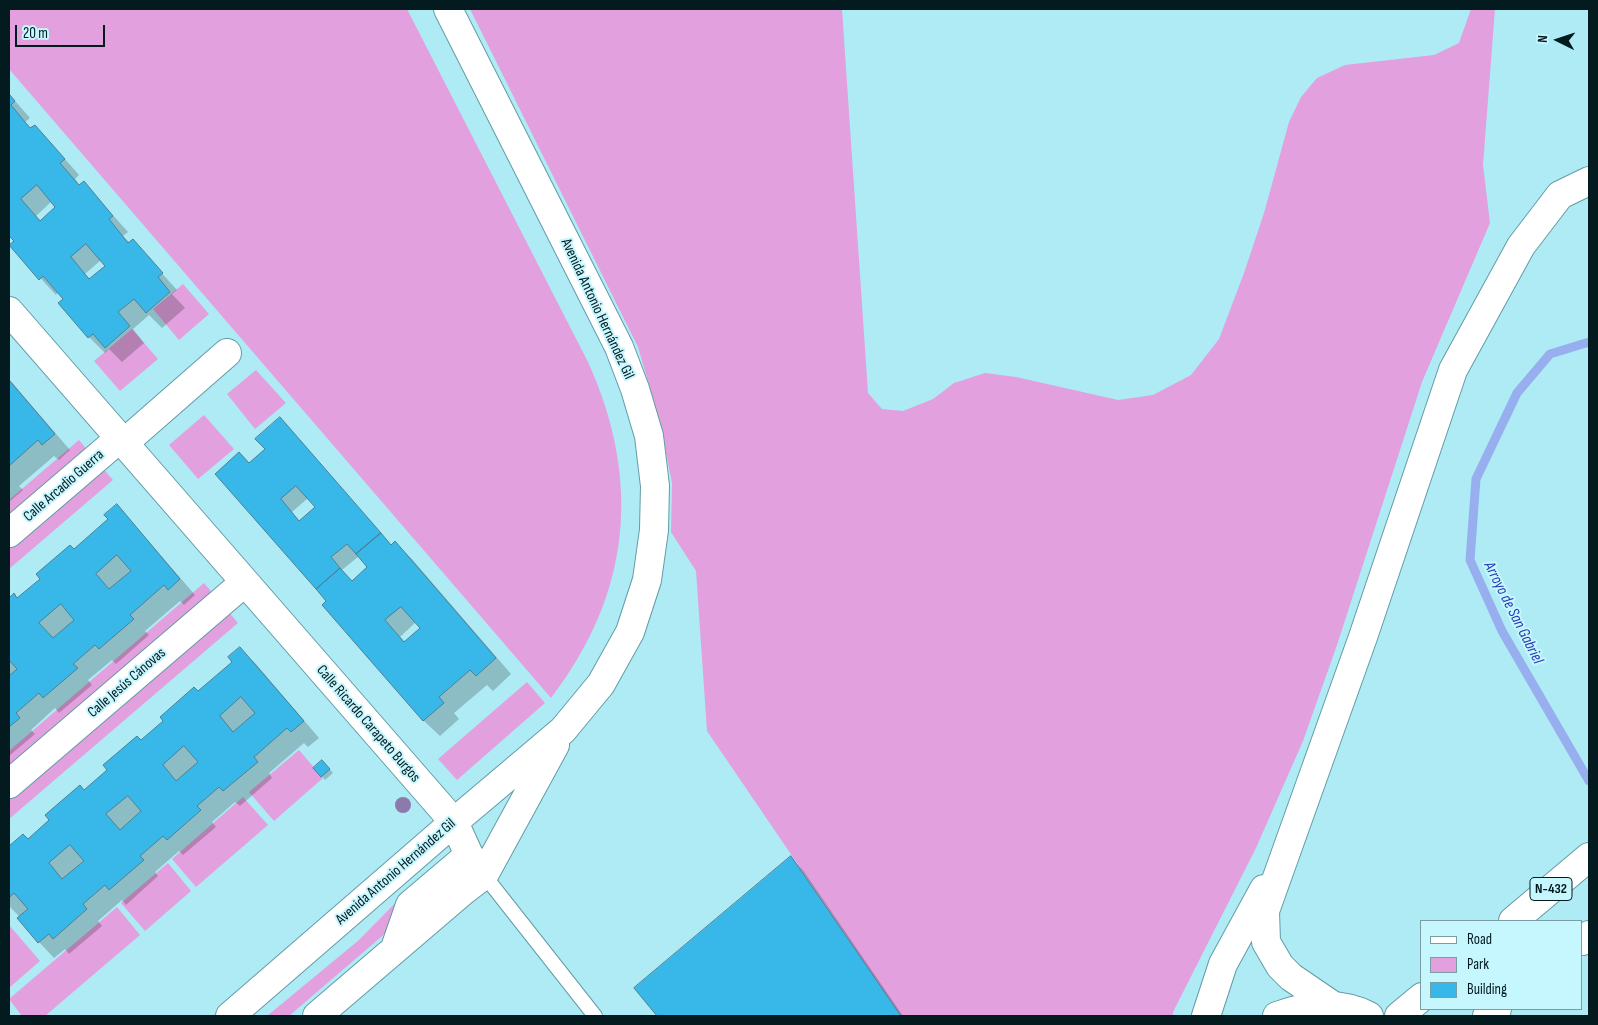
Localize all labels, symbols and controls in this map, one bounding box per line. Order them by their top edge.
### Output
scale bar [18,15,108,47]
north arrow [1533,15,1583,65]
text: 20 m [23,24,48,43]
text: N [1534,35,1551,43]
street label: Avenida Antonio Hernández Gil [557,236,637,382]
street label: Calle Arcadio Guerra [20,446,108,526]
water label: Arroyo de San Gabriel [1479,559,1547,667]
street label: Calle Jesús Cánovas [84,644,170,722]
street label: Calle Ricardo Carapeto Burgos [312,662,424,786]
street label: Avenida Antonio Hernández Gil [332,815,460,929]
road number: N-432 [1530,878,1572,901]
legend [1420,920,1583,1010]
text: Road [1467,930,1492,949]
text: Park [1467,955,1489,974]
text: Building [1467,980,1507,999]

